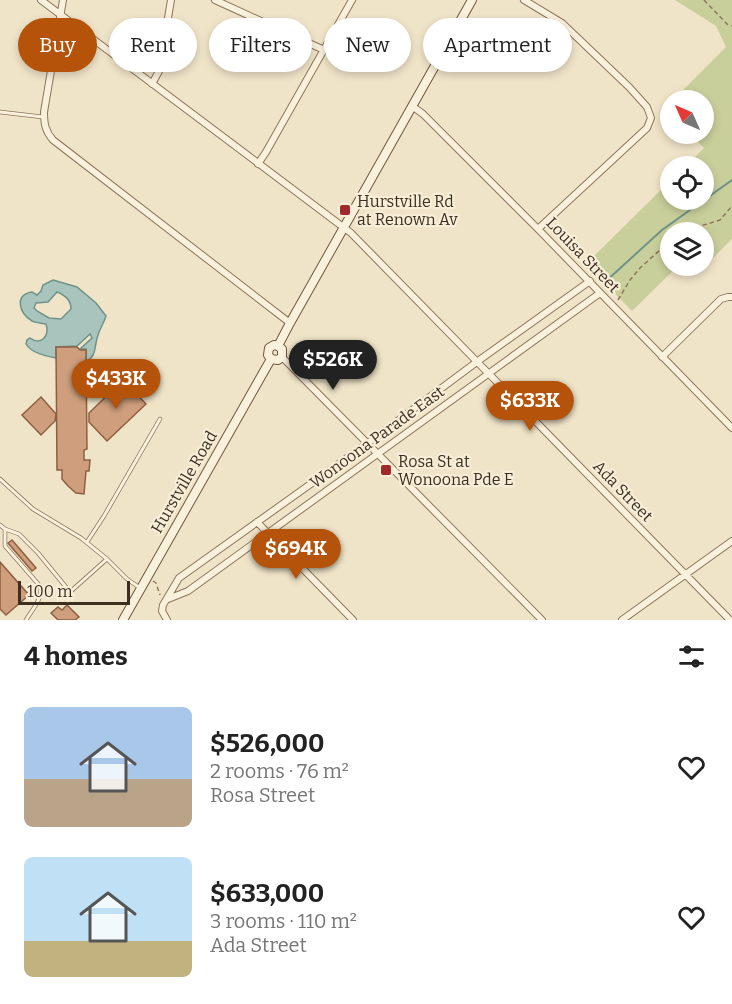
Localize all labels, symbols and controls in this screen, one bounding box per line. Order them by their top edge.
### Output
chip: Buy [18,18,97,72]
chip: Rent [109,18,197,72]
chip: Filters [209,18,312,72]
chip: New [324,18,411,72]
chip: Apartment [423,18,572,72]
north arrow [660,90,714,144]
map controls [660,90,714,276]
button: locate [660,156,714,210]
place label: Hurstville Rd at Renown Av [357,192,458,229]
marker: Hurstville Rd at Renown Av [338,203,352,217]
street label: Louisa Street [542,213,624,297]
button: layers [660,222,714,276]
pin: $526K [291,340,375,391]
text: $526K [303,347,363,371]
pin: $433K [74,359,158,410]
text: $433K [86,366,146,390]
pin: $633K [488,381,572,432]
street label: Wonoona Parade East [306,382,448,492]
text: $633K [500,388,560,412]
street label: Hurstville Road [147,427,221,536]
place label: Rosa St at Wonoona Pde E [398,452,514,489]
street label: Ada Street [589,457,657,526]
marker: Rosa St at Wonoona Pde E [379,463,393,477]
pin: $694K [254,529,338,580]
text: $694K [265,536,327,560]
scale bar [18,578,130,606]
text: 100 m [27,582,72,601]
icon: filters [675,640,708,673]
text: 4 homes [24,641,128,672]
text: $526,000 [210,728,324,759]
icon: home [72,731,144,803]
icon: heart [675,751,708,784]
text: 2 rooms · 76 m² [210,759,349,783]
text: Rosa Street [210,783,315,807]
text: $633,000 [210,878,324,909]
icon: home [72,881,144,953]
icon: heart [675,901,708,934]
text: 3 rooms · 110 m² [210,909,357,933]
text: Ada Street [210,933,307,957]

